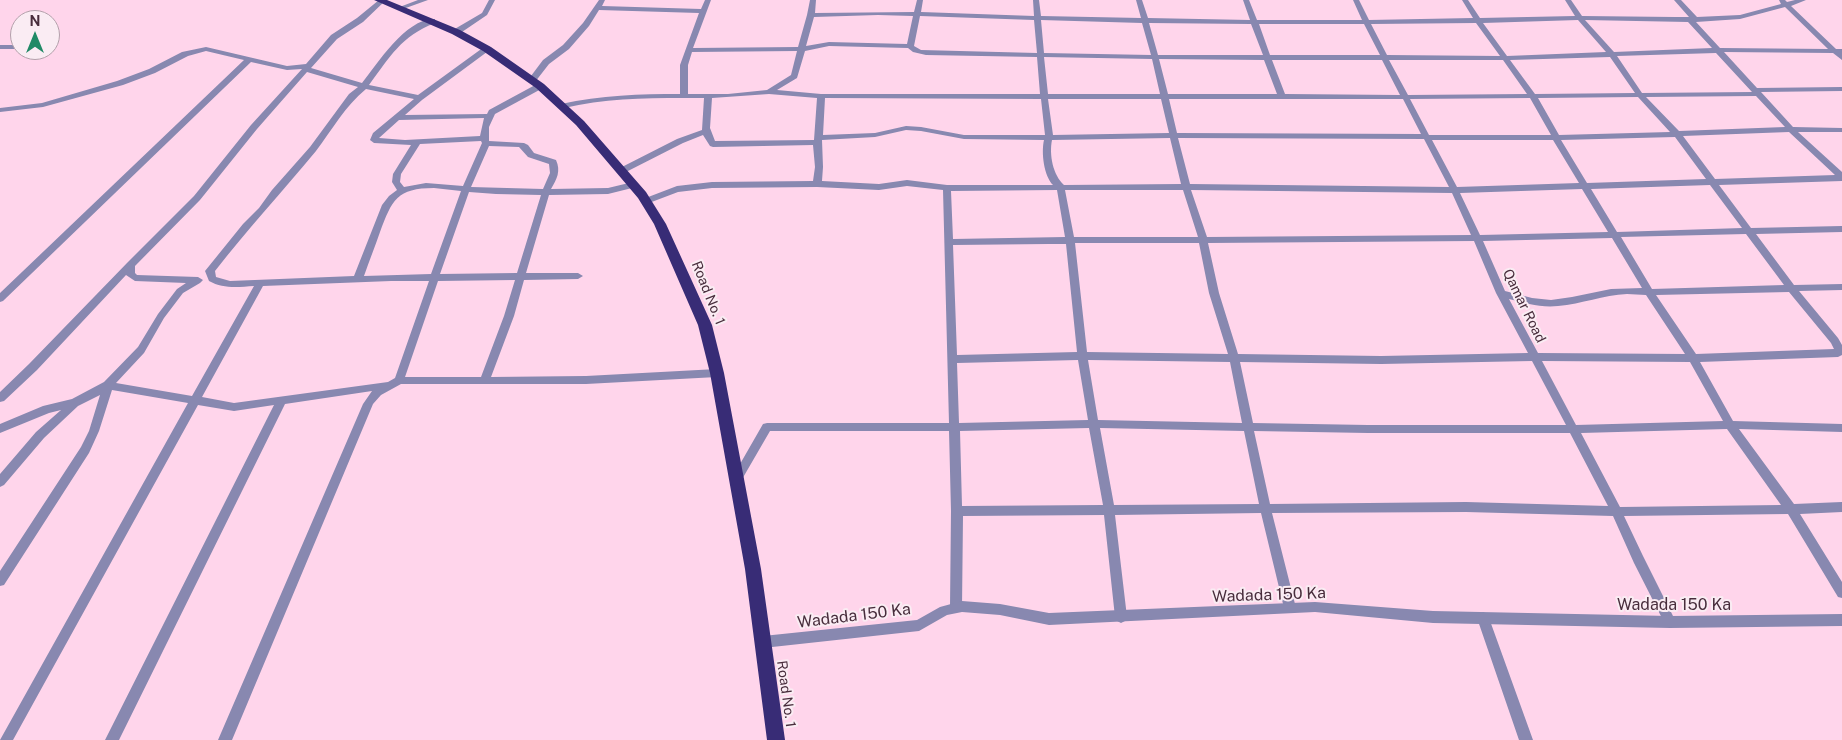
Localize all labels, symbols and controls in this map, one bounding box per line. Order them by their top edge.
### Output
north arrow [10,10,60,60]
text: N [30,13,40,29]
street label: Road No. 1 [688,259,728,327]
street label: Qamar Road [1499,266,1549,346]
street label: Wadada 150 Ka [1212,583,1326,607]
street label: Wadada 150 Ka [1617,595,1731,615]
street label: Wadada 150 Ka [796,600,912,632]
street label: Road No. 1 [773,660,799,728]

